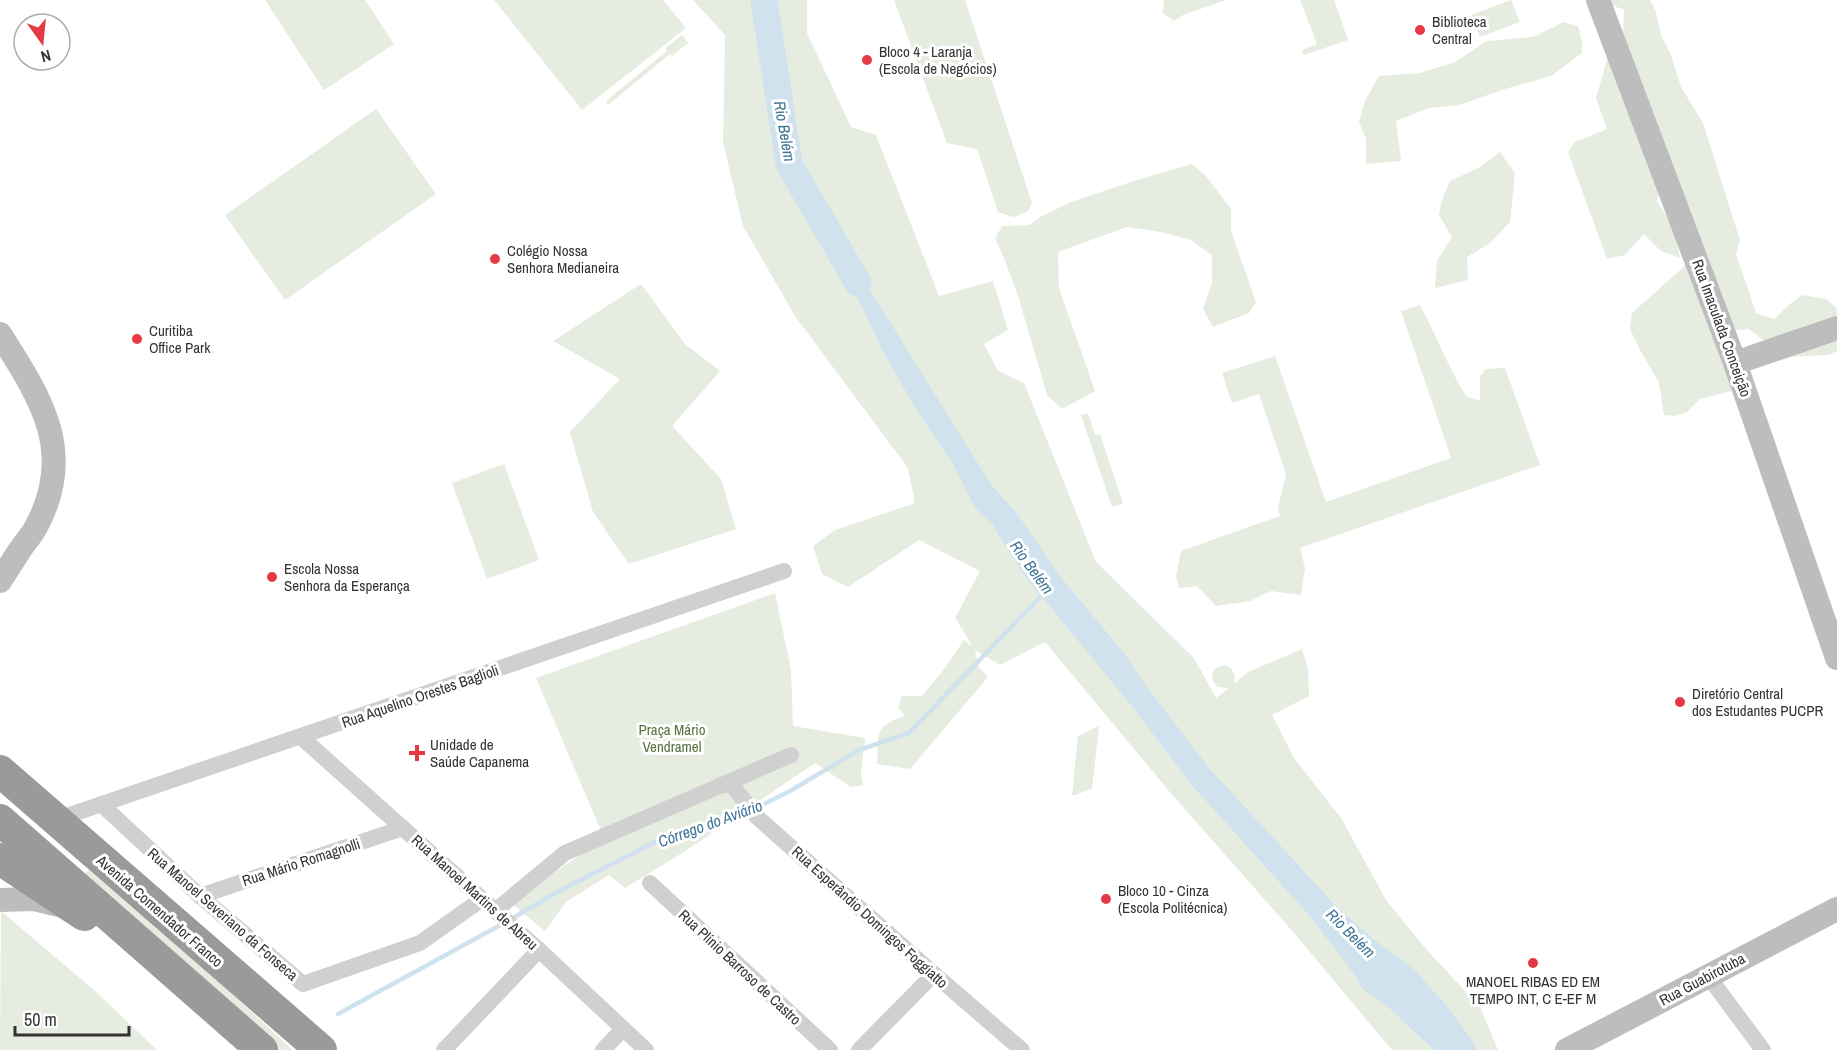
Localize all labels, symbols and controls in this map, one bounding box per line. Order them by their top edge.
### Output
place label: Biblioteca Central [1432,11,1487,49]
north arrow [12,12,72,72]
marker: Biblioteca Central [1413,23,1427,37]
place label: Bloco 4 - Laranja (Escola de Negócios) [879,41,997,79]
text: N [38,45,53,68]
marker: Bloco 4 - Laranja (Escola de Negócios) [860,53,874,67]
water label: Rio Belém [769,99,801,163]
place label: Colégio Nossa Senhora Medianeira [507,240,619,278]
marker: Colégio Nossa Senhora Medianeira [488,252,502,266]
street label: Rua Imaculada Conceição [1687,256,1757,400]
place label: Curitiba Office Park [149,320,211,358]
marker: Curitiba Office Park [130,332,144,346]
water label: Rio Belém [1005,536,1059,598]
place label: Escola Nossa Senhora da Esperança [284,558,410,596]
marker: Escola Nossa Senhora da Esperança [265,570,279,584]
street label: Rua Aquelino Orestes Baglioli [339,659,501,733]
place label: Diretório Central dos Estudantes PUCPR [1692,683,1823,721]
marker: Diretório Central dos Estudantes PUCPR [1673,695,1687,709]
park label: Praça Mário Vendramel [639,719,706,757]
place label: Unidade de Saúde Capanema [430,734,529,772]
marker: Unidade de Saúde Capanema [408,744,426,762]
water label: Córrego do Aviário [655,794,765,852]
street label: Rua Manoel Martins de Abreu [407,830,543,954]
street label: Rua Mário Romagnolli [239,833,363,891]
street label: Rua Esperândio Domingos Foggiatto [787,841,953,993]
street label: Rua Manoel Severiano da Fonseca [143,843,303,985]
street label: Avenida Comendador Franco [92,850,228,972]
place label: Bloco 10 - Cinza (Escola Politécnica) [1118,880,1227,918]
marker: Bloco 10 - Cinza (Escola Politécnica) [1099,892,1113,906]
water label: Rio Belém [1322,904,1380,962]
street label: Rua Plínio Barroso de Castro [674,905,806,1030]
street label: Rua Guabirotuba [1655,948,1749,1010]
marker: MANOEL RIBAS ED EM TEMPO INT, C E-EF M [1526,956,1540,970]
place label: MANOEL RIBAS ED EM TEMPO INT, C E-EF M [1466,971,1600,1009]
scale bar [15,999,129,1037]
text: 50 m [24,1007,57,1032]

